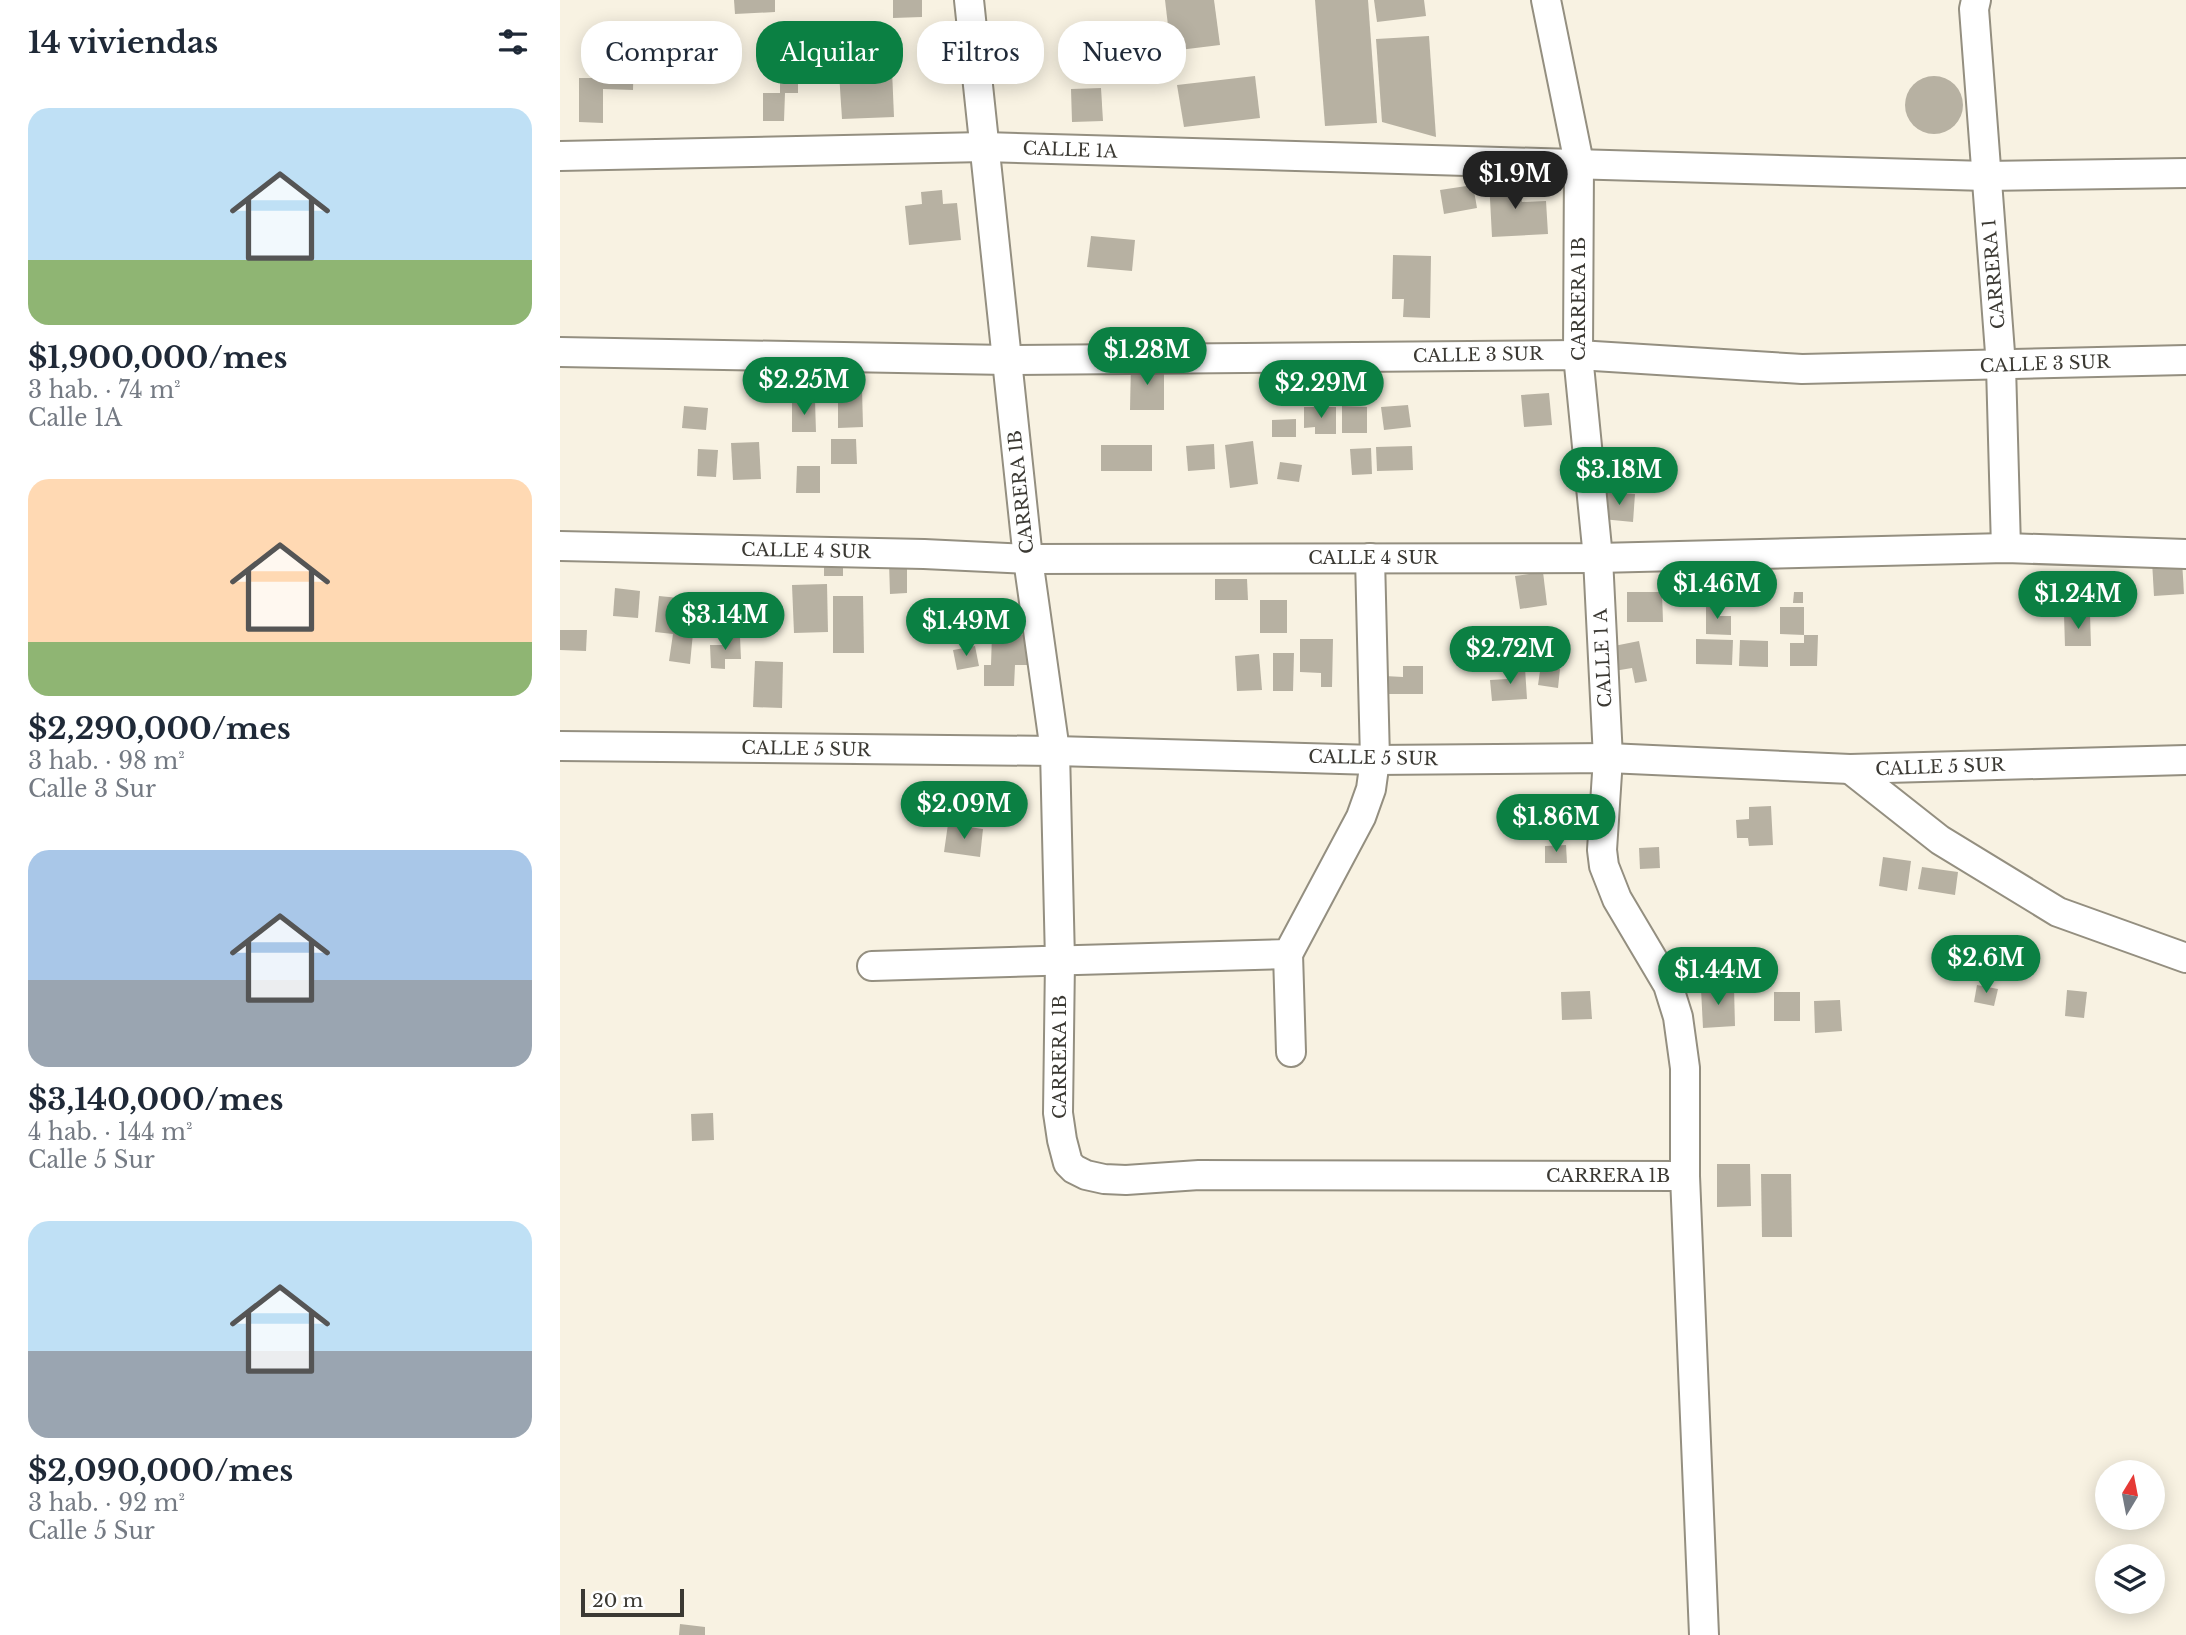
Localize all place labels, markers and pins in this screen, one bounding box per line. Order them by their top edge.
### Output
pin: $1.9M [1466,152,1564,211]
pin: $1.28M [1090,328,1204,387]
pin: $2.25M [747,358,861,417]
pin: $2.29M [1264,360,1378,420]
pin: $3.18M [1562,448,1676,507]
pin: $1.46M [1660,562,1774,621]
pin: $1.24M [2021,572,2135,631]
pin: $3.14M [668,592,782,652]
pin: $1.49M [909,598,1023,658]
pin: $2.72M [1453,626,1567,686]
pin: $2.09M [907,782,1021,841]
pin: $1.86M [1499,794,1613,854]
pin: $2.6M [1937,936,2035,995]
pin: $1.44M [1661,948,1775,1007]

